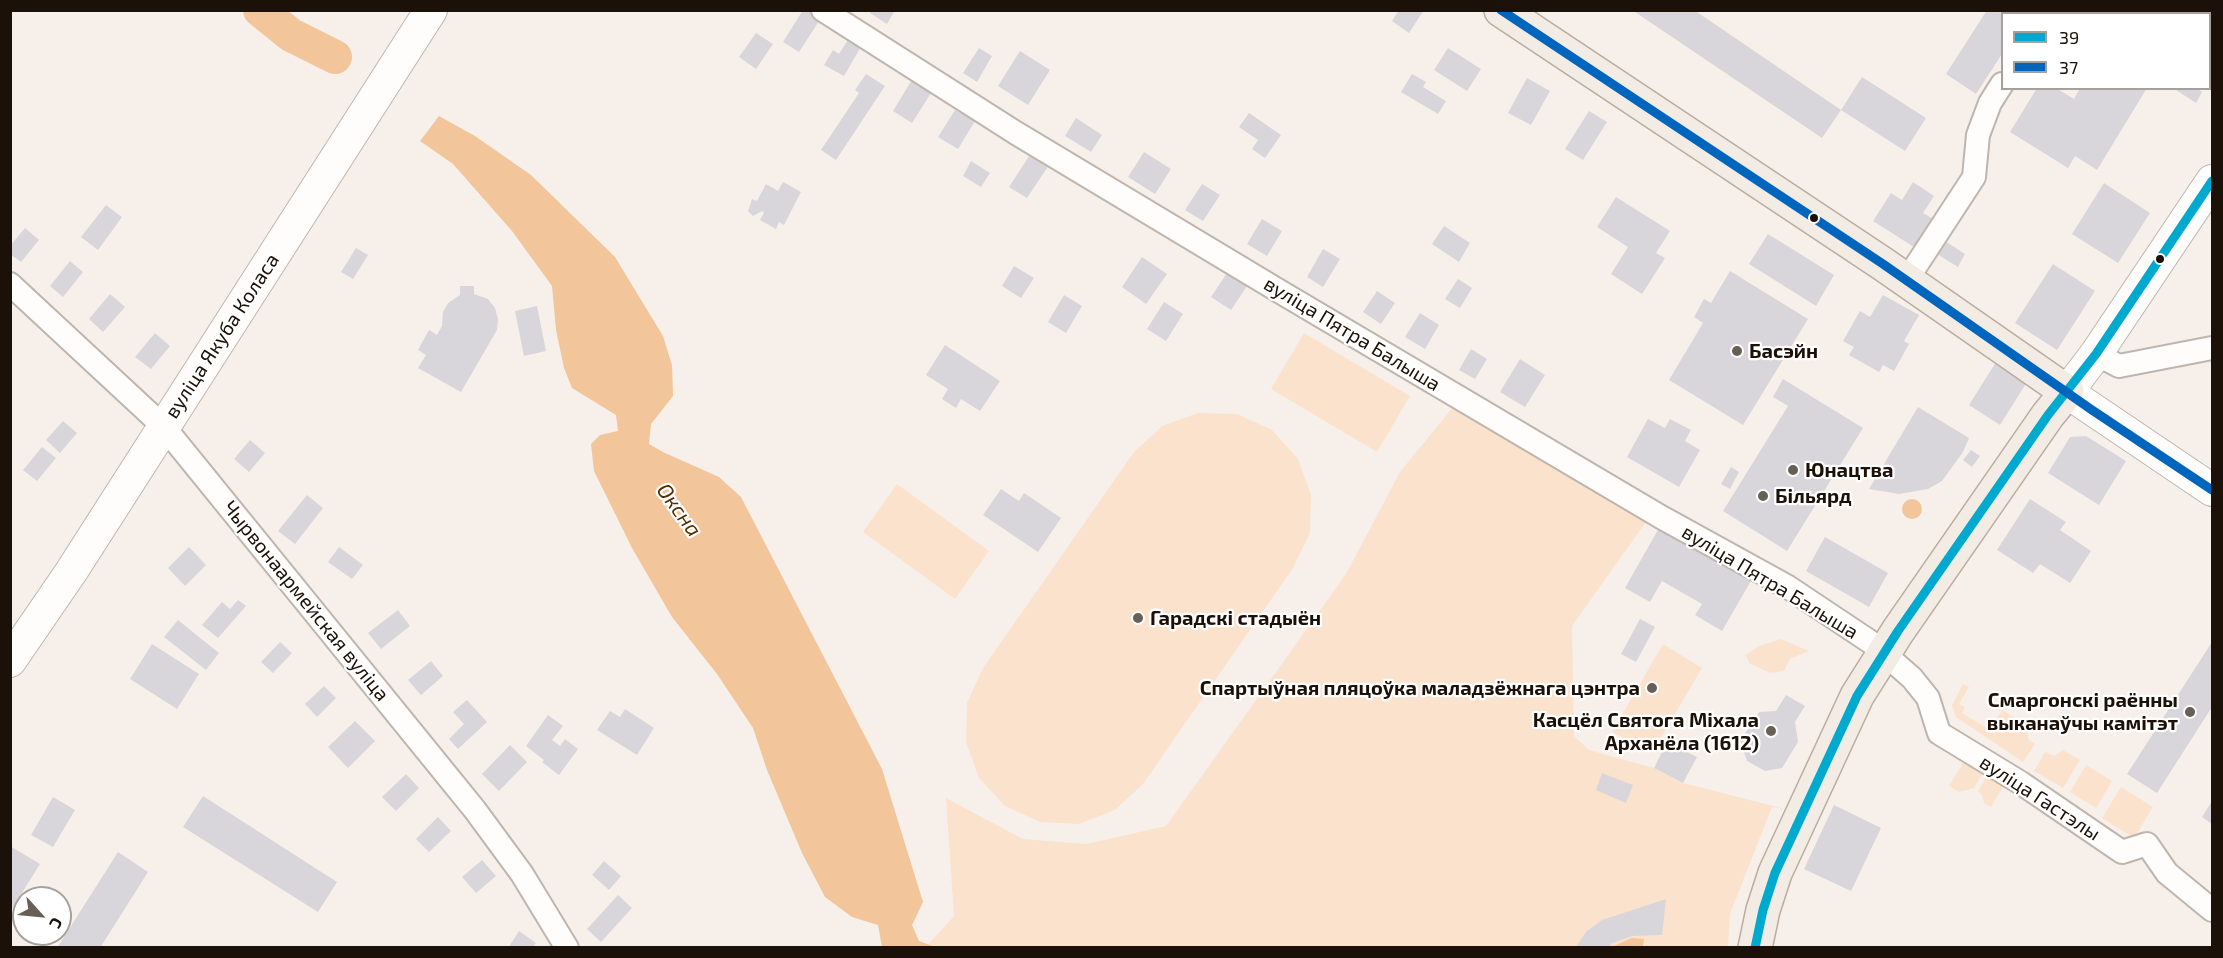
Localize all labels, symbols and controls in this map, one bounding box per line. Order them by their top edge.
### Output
legend [2001,12,2211,90]
text: 39 [2059,26,2079,48]
text: 37 [2059,56,2078,78]
unlabelled marker [1808,212,1820,224]
street label: вуліца Якуба Коласа [160,249,284,423]
unlabelled marker [2154,253,2166,265]
street label: вуліца Пятра Балыша [1259,272,1445,396]
place label: Басэйн [1749,339,1818,363]
marker: Басэйн [1730,344,1744,358]
place label: Юнацтва [1805,458,1893,482]
marker: Юнацтва [1786,463,1800,477]
water label: Оксна [651,479,707,541]
place label: Більярд [1775,484,1852,508]
marker: Більярд [1756,489,1770,503]
street label: Чырвонаармейская вуліца [218,496,394,706]
street label: вуліца Пятра Балыша [1677,520,1863,644]
place label: Гарадскі стадыён [1150,606,1321,630]
marker: Гарадскі стадыён [1131,611,1145,625]
place label: Спартыўная пляцоўка маладзёжнага цэнтра [1200,676,1640,700]
marker: Спартыўная пляцоўка маладзёжнага цэнтра [1645,681,1659,695]
place label: Смаргонскі раённы выканаўчы камітэт [1987,688,2178,735]
marker: Смаргонскі раённы выканаўчы камітэт [2183,705,2197,719]
place label: Касцёл Святога Міхала Арханёла (1612) [1533,708,1759,755]
marker: Касцёл Святога Міхала Арханёла (1612) [1764,724,1778,738]
street label: вуліца Гастэлы [1975,750,2105,846]
north arrow [12,886,72,946]
text: С [46,915,67,932]

